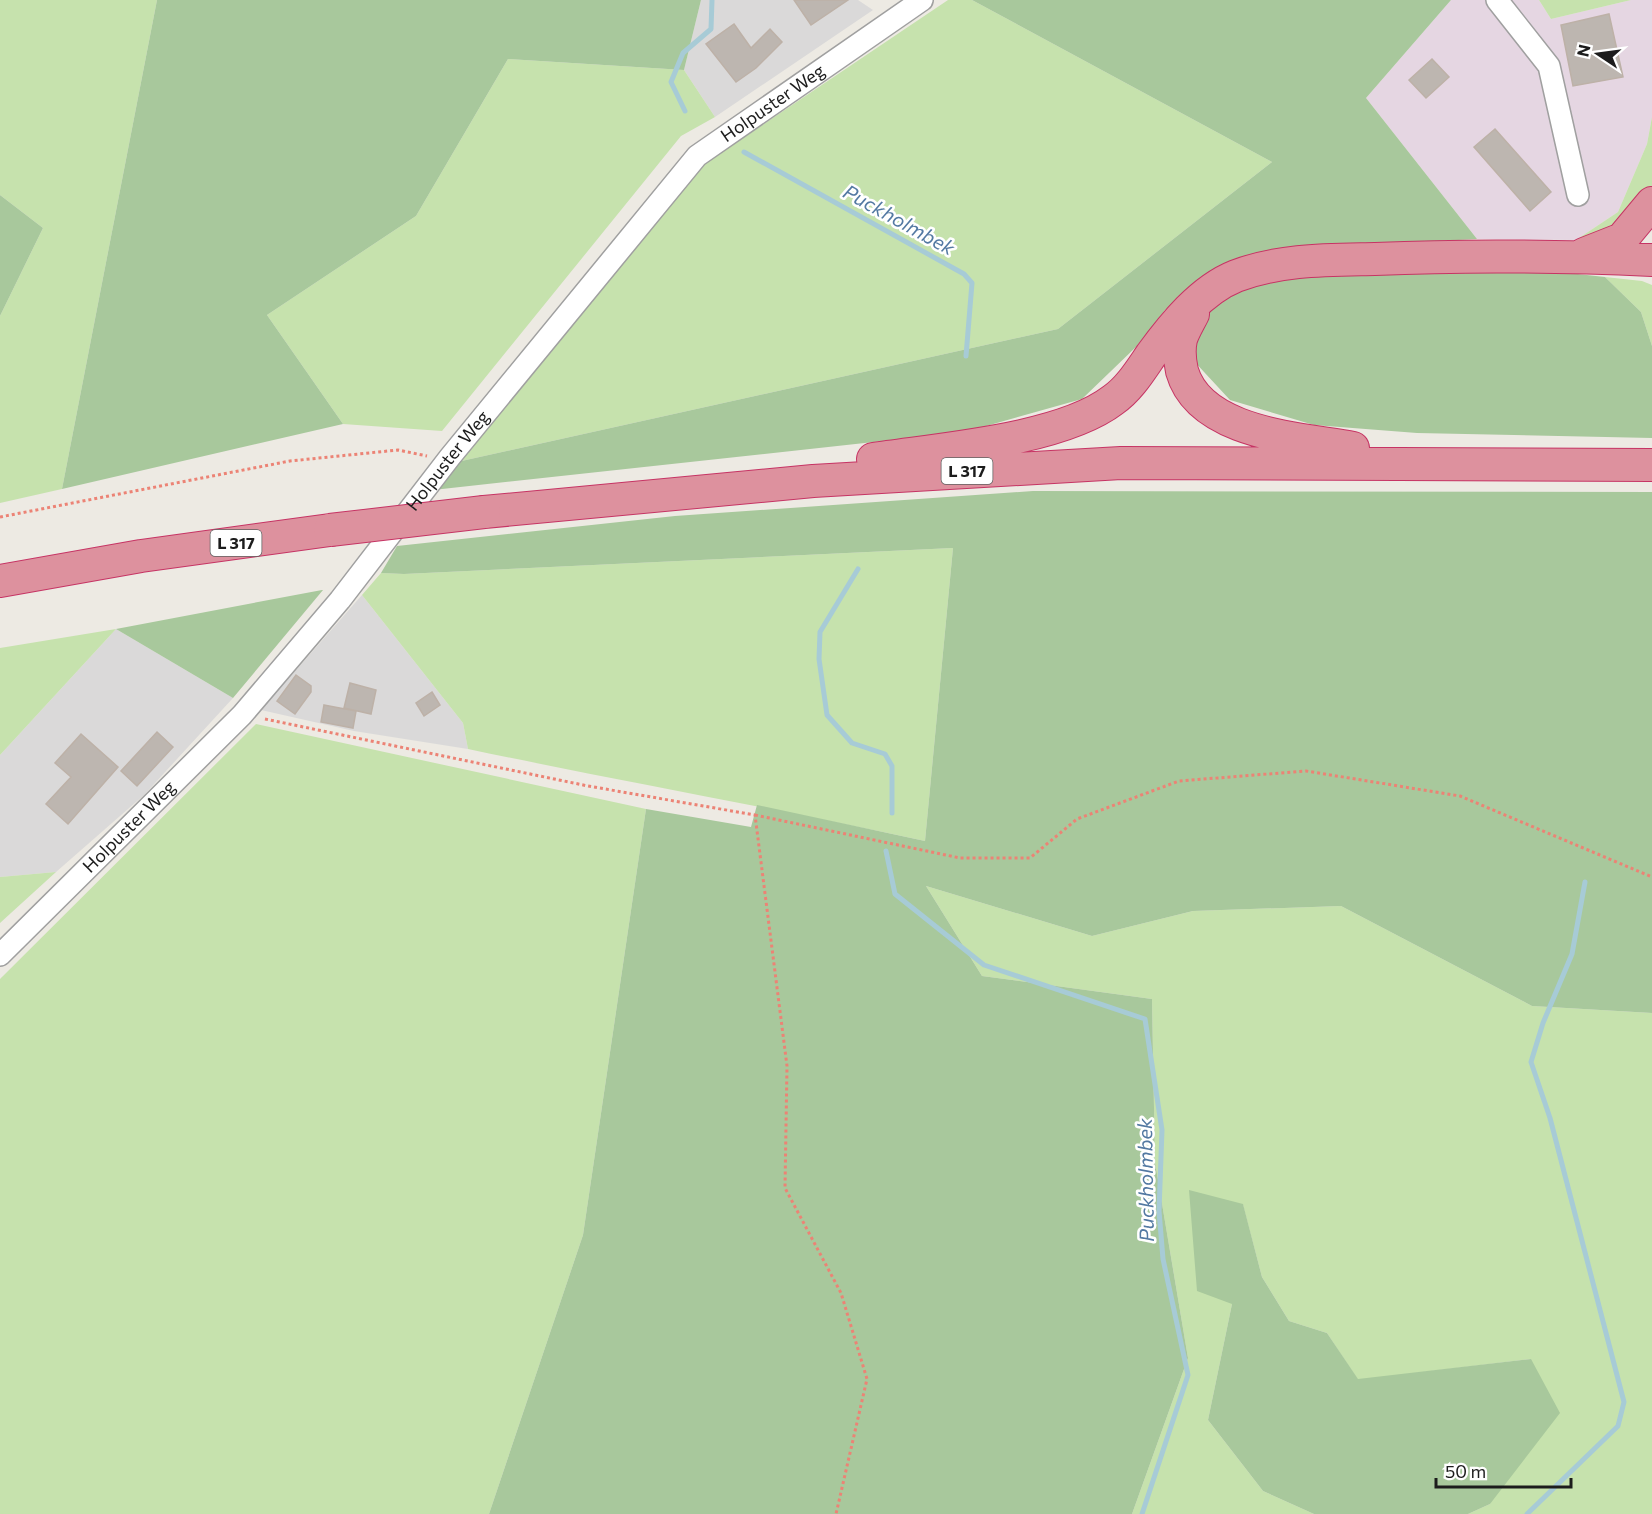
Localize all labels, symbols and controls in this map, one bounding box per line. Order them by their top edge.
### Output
north arrow [1568,24,1628,84]
text: N [1572,43,1594,58]
street label: Holpuster Weg [716,59,829,146]
water label: Puckholmbek [840,179,960,260]
street label: Holpuster Weg [401,406,494,515]
road number: L 317 [942,458,992,484]
road number: L 317 [210,530,262,556]
street label: Holpuster Weg [78,775,180,877]
water label: Puckholmbek [1132,1117,1158,1242]
scale bar [1436,1451,1571,1489]
text: 50 m [1445,1460,1486,1482]

